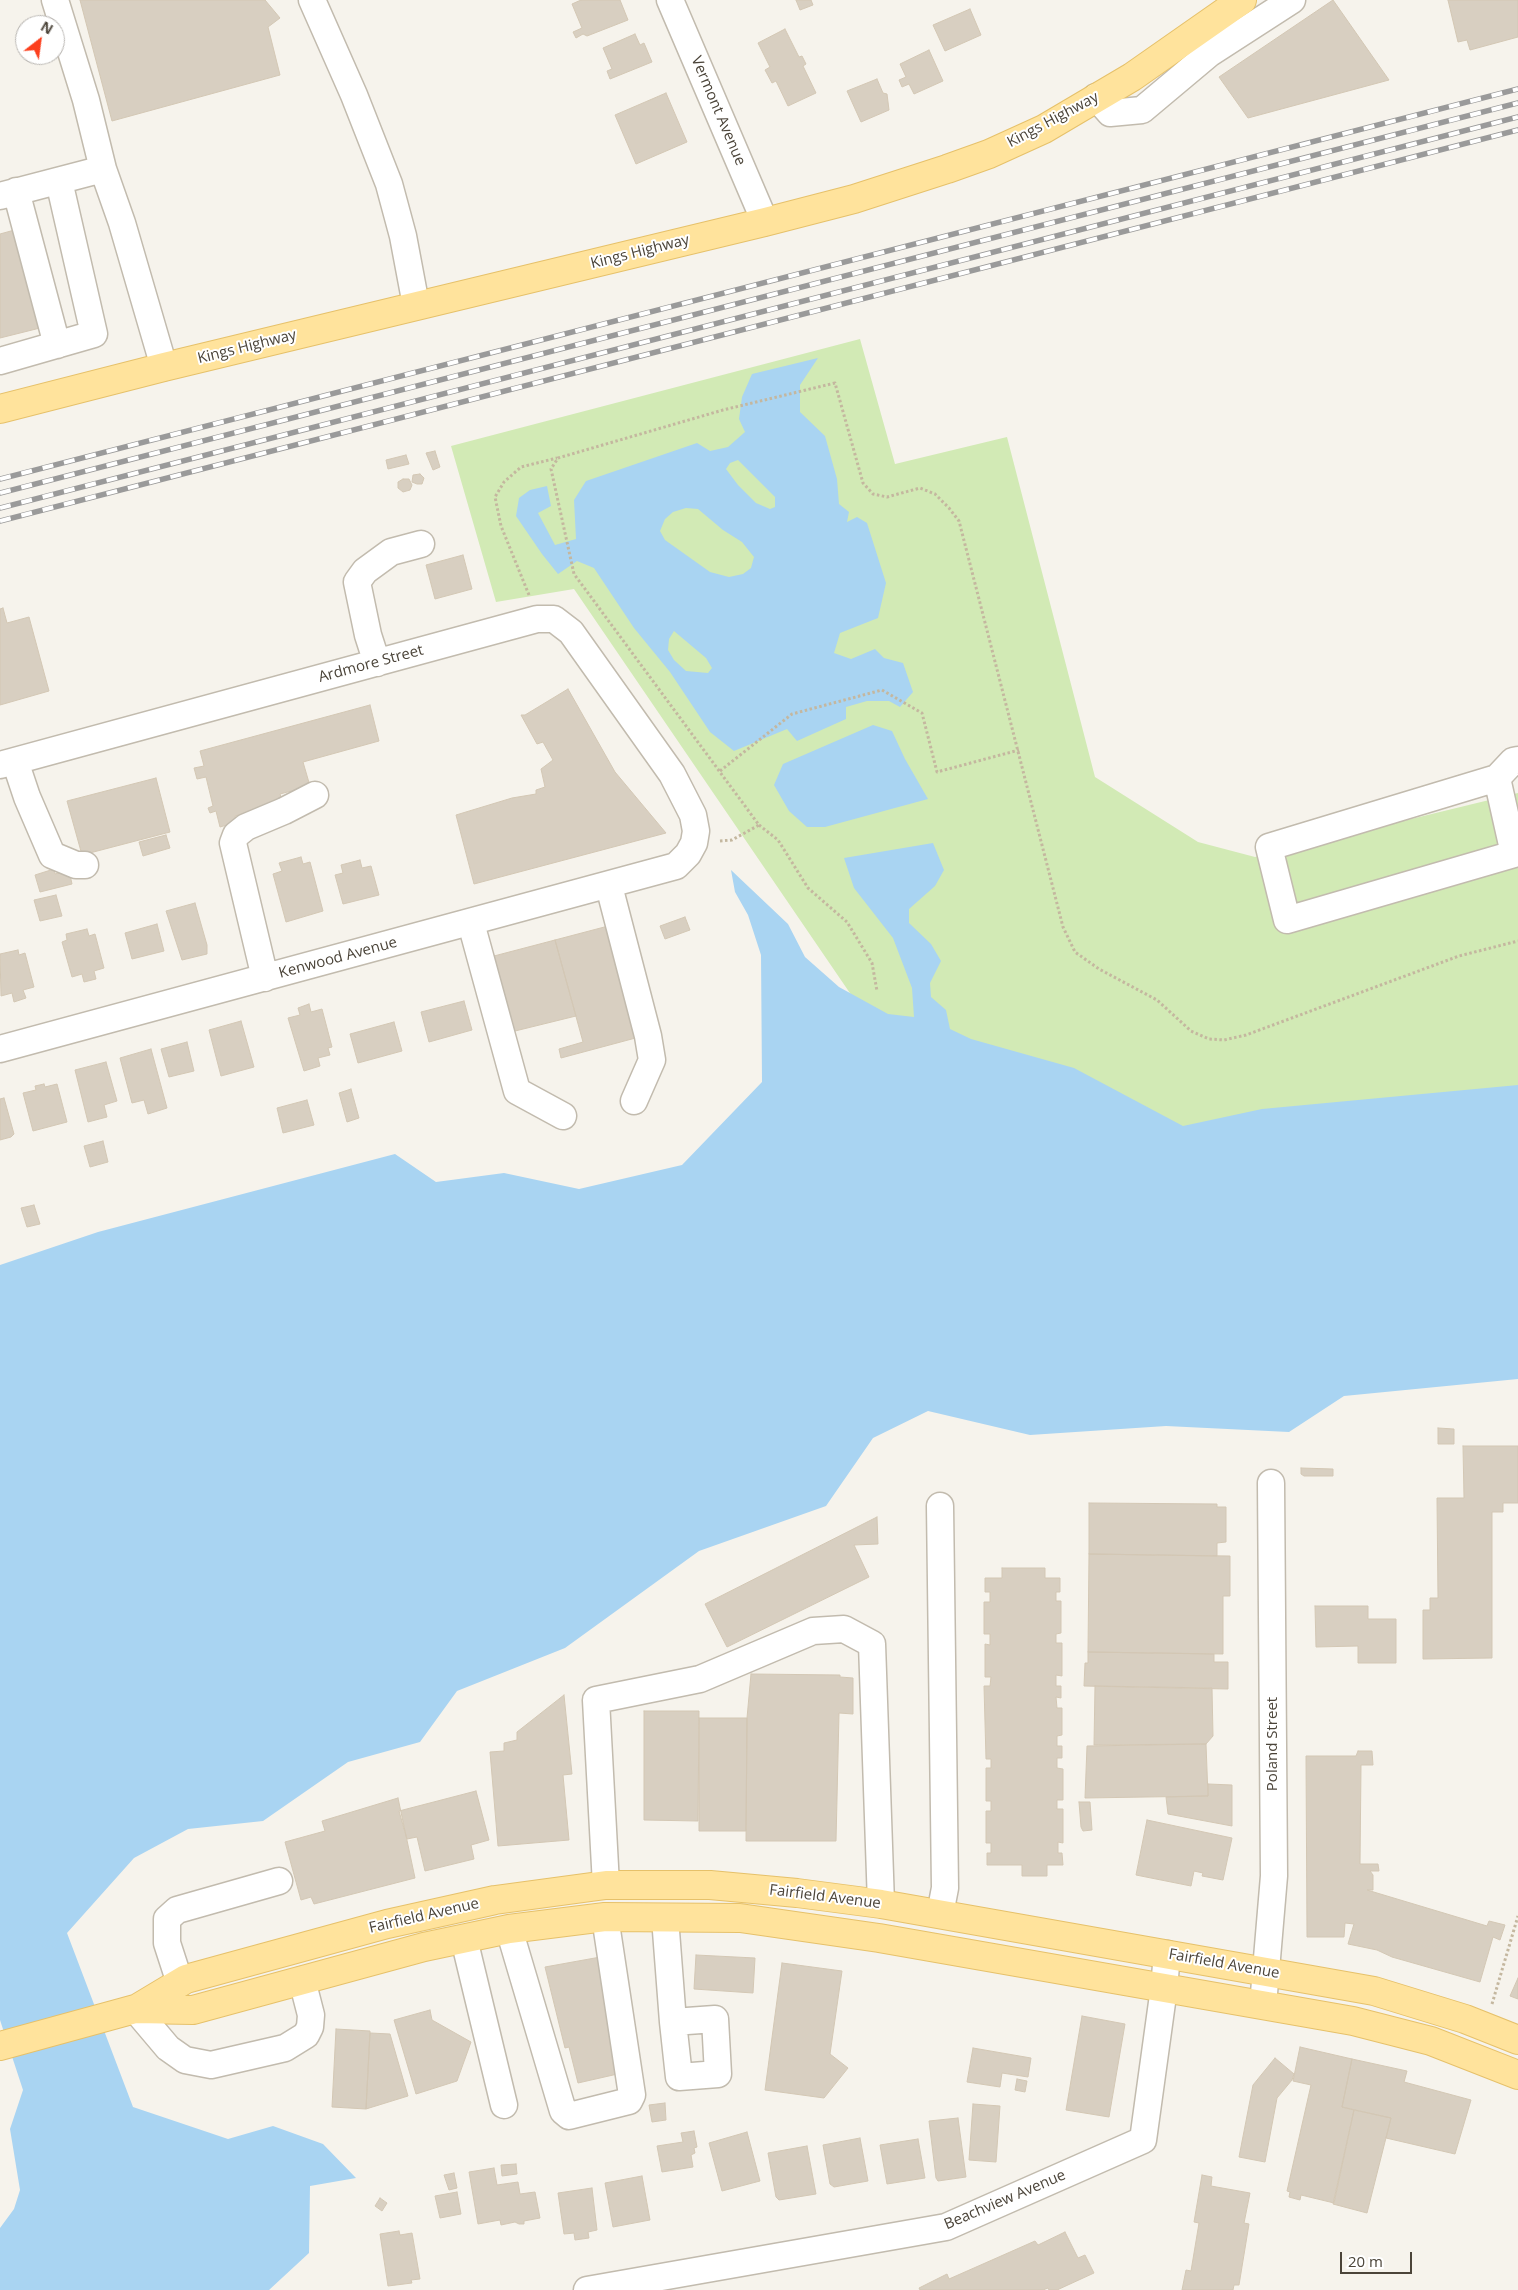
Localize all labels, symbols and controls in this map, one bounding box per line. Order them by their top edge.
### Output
north arrow [15,15,65,65]
text: N [38,16,57,39]
street label: Vermont Avenue [687,54,749,168]
street label: Kings Highway [1004,88,1102,152]
street label: Kings Highway [589,231,691,273]
street label: Kings Highway [196,326,298,368]
street label: Ardmore Street [316,641,426,687]
street label: Kenwood Avenue [277,934,399,982]
street label: Poland Street [1264,1697,1282,1791]
street label: Fairfield Avenue [768,1881,882,1913]
street label: Fairfield Avenue [367,1895,481,1937]
street label: Fairfield Avenue [1167,1945,1281,1983]
street label: Beachview Avenue [942,2166,1068,2234]
scale bar [1343,2242,1416,2274]
text: 20 m [1348,2251,1383,2271]

